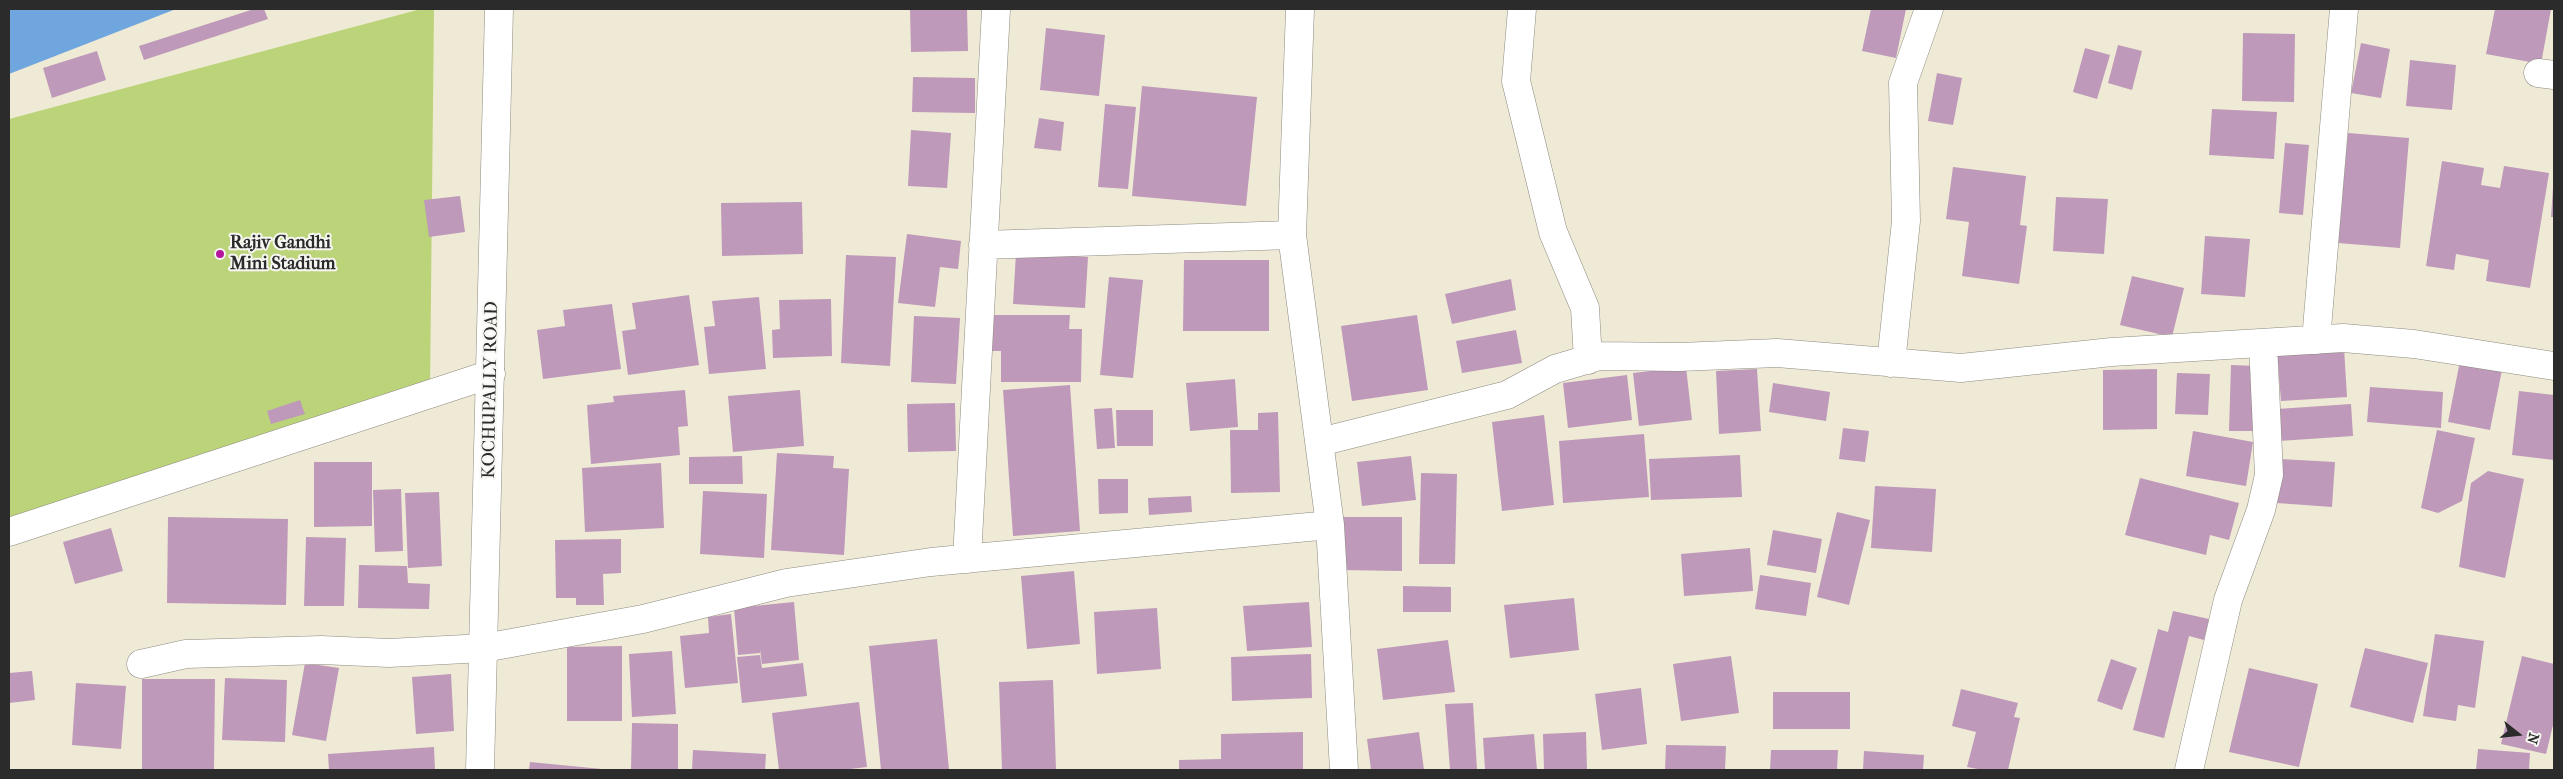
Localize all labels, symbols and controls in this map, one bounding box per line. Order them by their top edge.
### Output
place label: Rajiv Gandhi Mini Stadium [230,233,336,276]
marker: Rajiv Gandhi Mini Stadium [214,248,226,260]
street label: KOCHUPALLY ROAD [479,301,503,479]
north arrow [2493,709,2543,759]
text: N [2523,731,2543,746]

